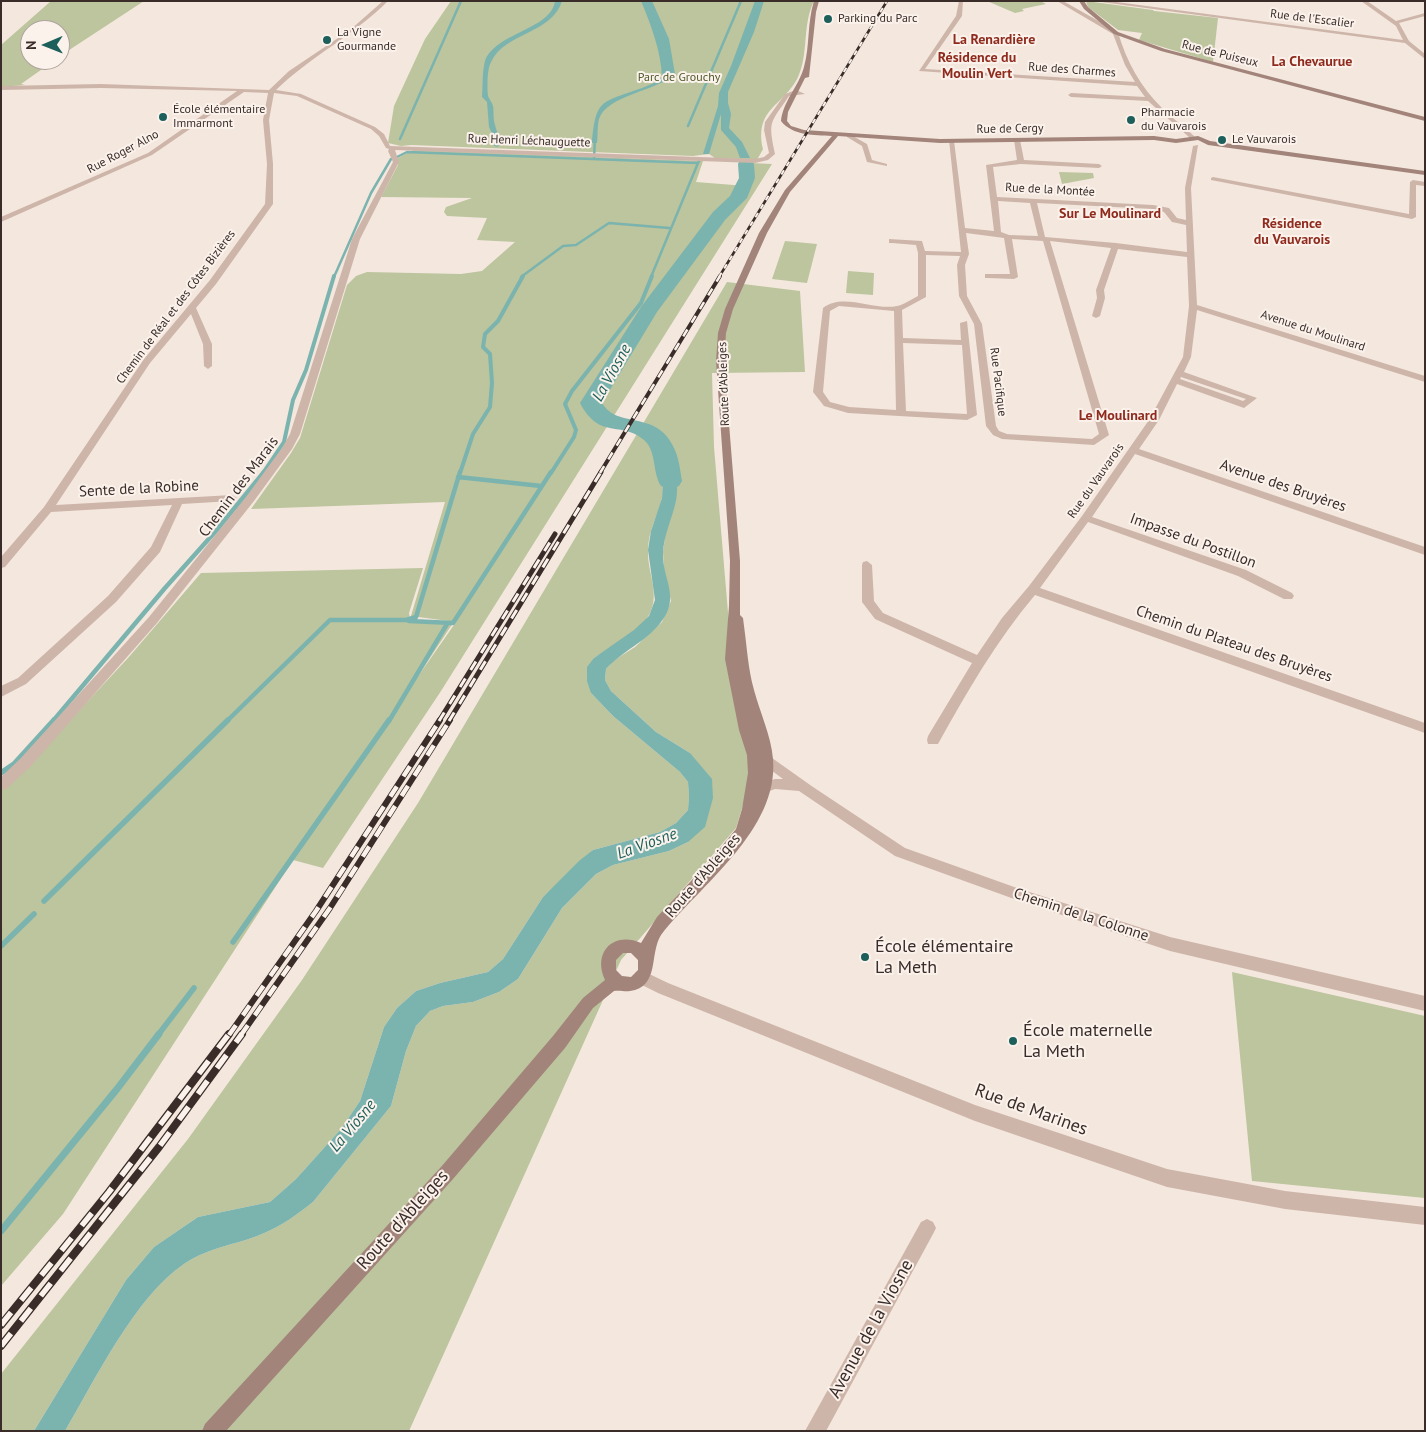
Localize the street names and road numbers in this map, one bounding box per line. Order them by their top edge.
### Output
street label: Rue de l'Escalier [1269,7,1355,31]
street label: Rue de Puiseux [1180,38,1260,70]
street label: Rue des Charmes [1028,60,1116,80]
street label: Rue de Cergy [976,121,1044,137]
street label: Rue Roger Alno [85,127,161,177]
street label: Rue Henri Léchauguette [467,132,591,150]
street label: Rue de la Montée [1005,180,1095,200]
street label: Chemin de Réal et des Côtes Bizières [113,227,239,387]
street label: Avenue du Moulinard [1259,307,1367,355]
street label: Route d'Ableiges [715,342,733,426]
street label: Rue Pacifique [987,347,1009,417]
street label: Chemin des Marais [195,433,283,541]
street label: Rue du Vauvarois [1065,441,1127,521]
street label: Avenue des Bruyères [1218,456,1348,516]
street label: Sente de la Robine [79,477,199,501]
street label: Impasse du Postillon [1128,510,1258,572]
street label: Chemin du Plateau des Bruyères [1133,602,1335,686]
street label: Route d'Ableiges [662,830,744,922]
street label: Chemin de la Colonne [1011,885,1151,945]
street label: Rue de Marines [972,1080,1090,1140]
street label: Route d'Ableiges [353,1166,453,1274]
street label: Avenue de la Viosne [824,1256,918,1402]

